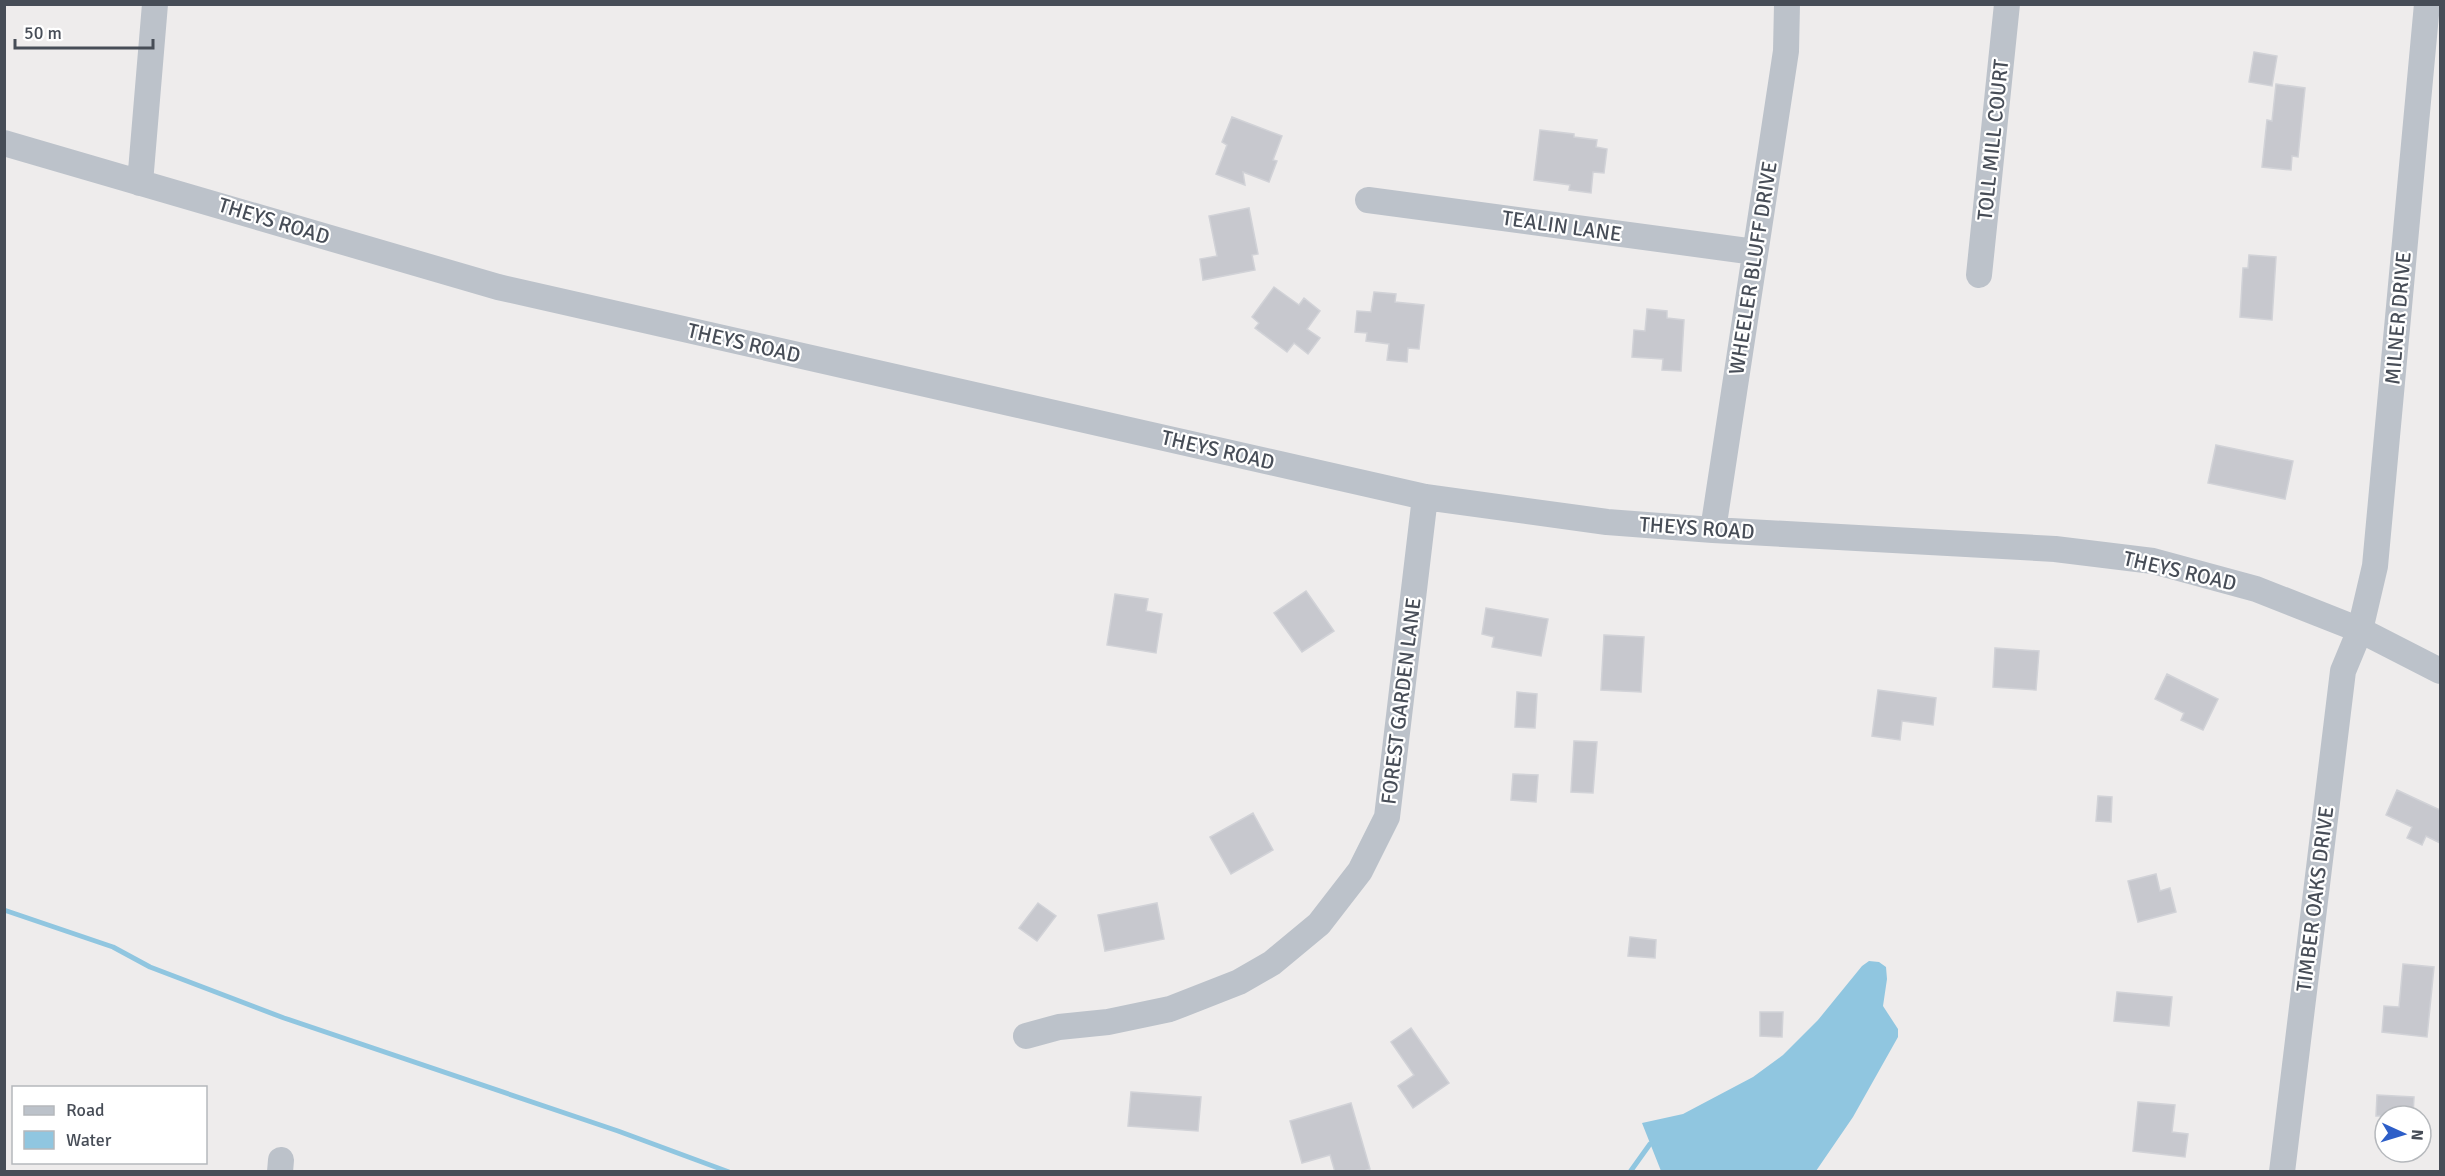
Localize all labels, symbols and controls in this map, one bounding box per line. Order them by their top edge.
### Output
scale bar [15,12,153,50]
text: 50 m [24,22,62,44]
street label: TOLL MILL COURT [1972,57,2014,222]
street label: WHEELER BLUFF DRIVE [1723,159,1783,377]
street label: THEYS ROAD [215,192,333,250]
street label: TEALIN LANE [1500,205,1624,247]
street label: MILNER DRIVE [2379,250,2417,386]
street label: THEYS ROAD [685,317,803,369]
street label: THEYS ROAD [1159,424,1277,476]
street label: THEYS ROAD [1639,511,1755,545]
street label: THEYS ROAD [2121,545,2239,597]
street label: FOREST GARDEN LANE [1375,596,1427,806]
street label: TIMBER OAKS DRIVE [2291,805,2339,993]
legend [12,1086,207,1164]
text: Road [66,1099,105,1121]
north arrow [2373,1104,2433,1164]
text: Water [66,1129,112,1151]
text: N [2407,1129,2427,1141]

